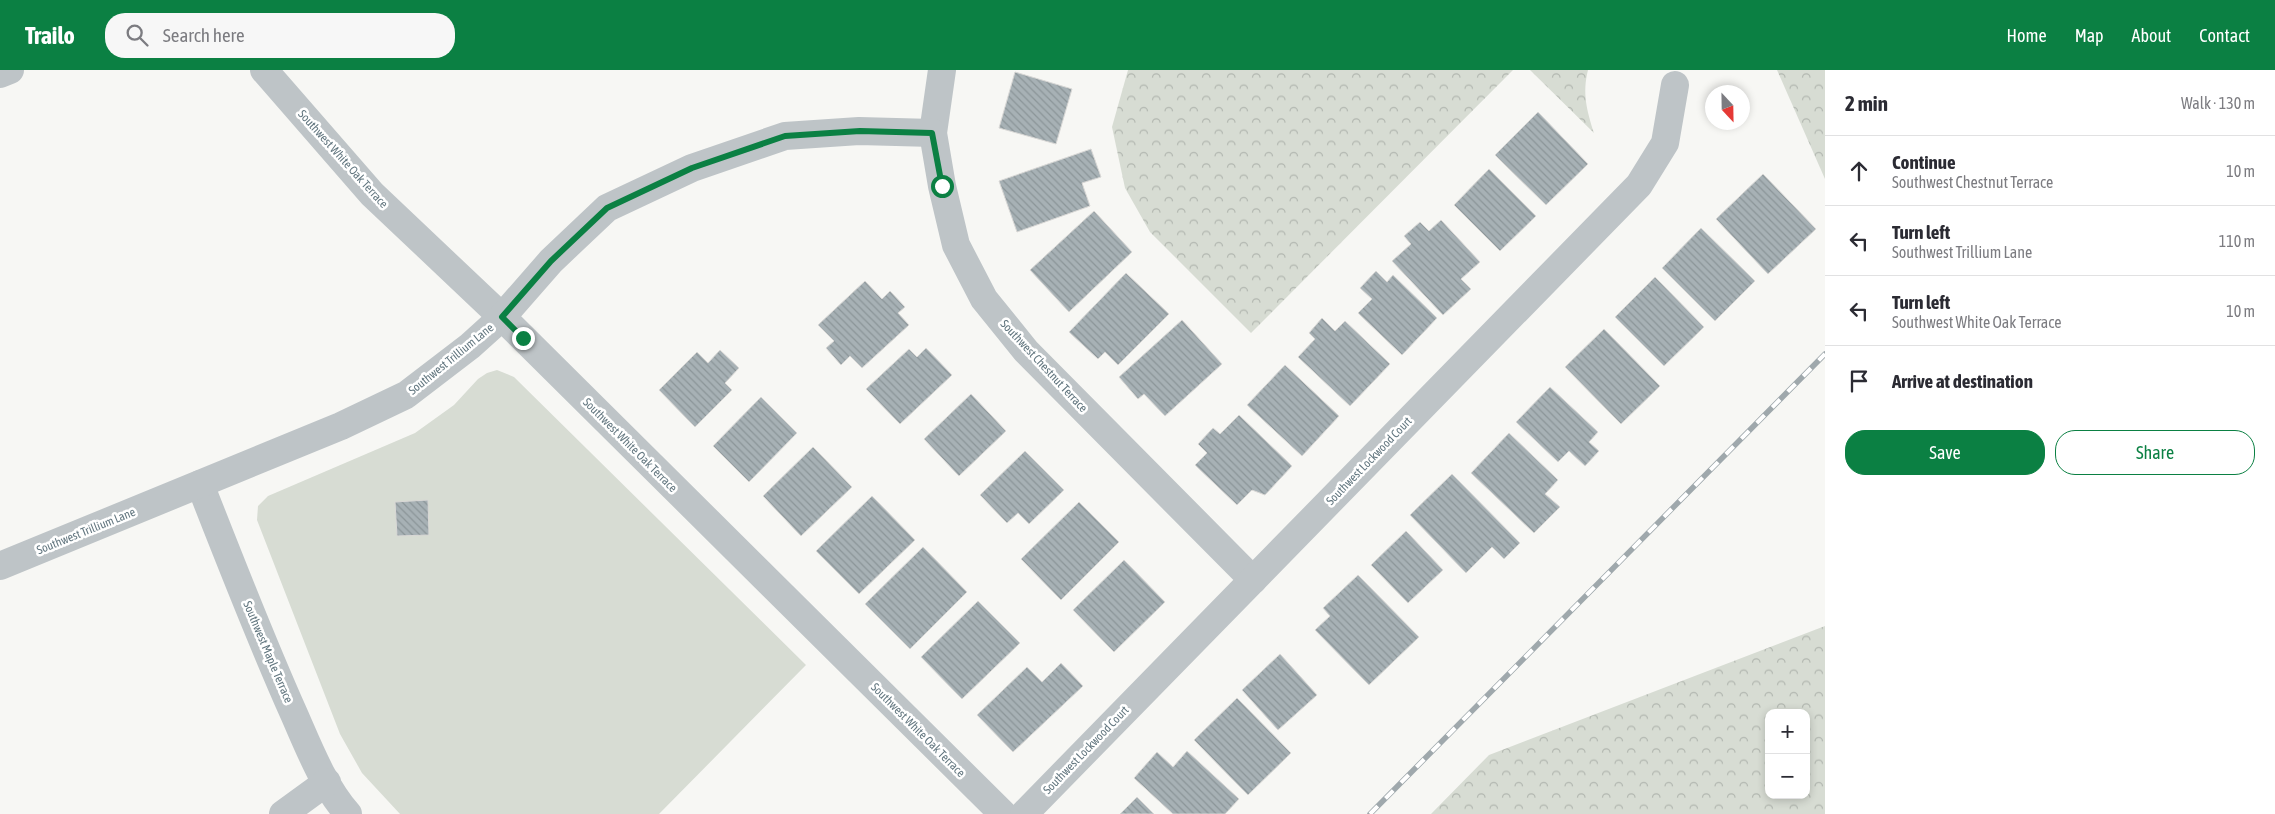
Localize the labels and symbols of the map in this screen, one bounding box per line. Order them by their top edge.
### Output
north arrow [1705,85,1750,130]
street label: Southwest White Oak Terrace [295,107,391,211]
route start [931,175,954,198]
street label: Southwest Chestnut Terrace [998,317,1090,415]
street label: Southwest Trillium Lane [406,320,496,398]
route end [512,327,535,350]
street label: Southwest White Oak Terrace [580,395,680,495]
street label: Southwest Lockwood Court [1323,414,1415,508]
street label: Southwest Trillium Lane [35,505,137,557]
street label: Southwest Maple Terrace [240,599,296,705]
street label: Southwest White Oak Terrace [868,680,968,780]
street label: Southwest Lockwood Court [1040,703,1132,797]

